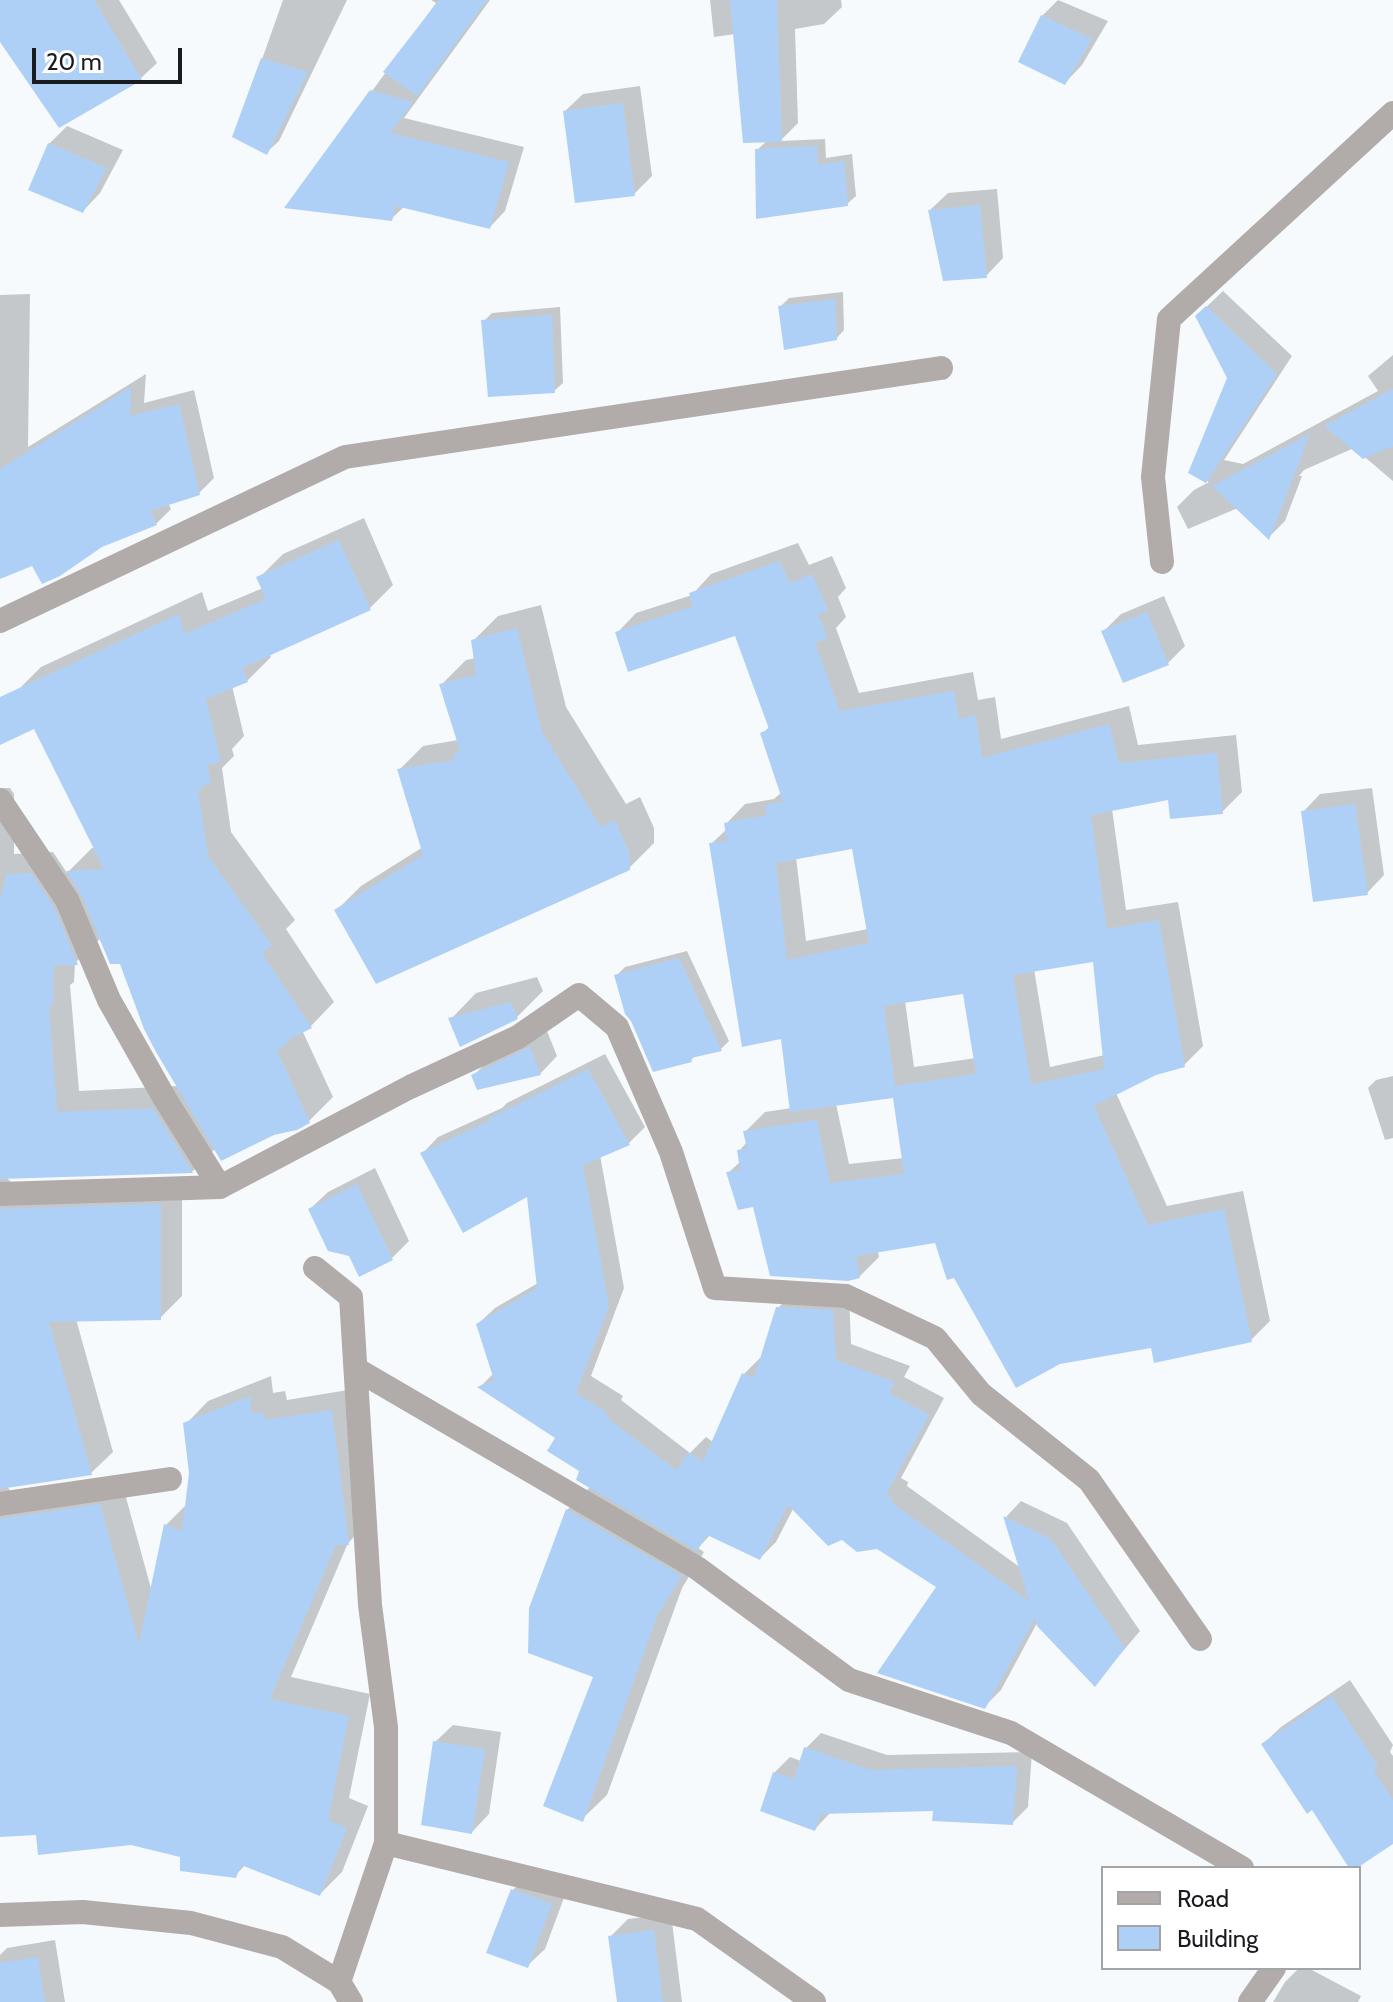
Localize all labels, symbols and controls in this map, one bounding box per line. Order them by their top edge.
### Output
scale bar [36,32,186,82]
text: 20 m [46,47,102,76]
legend [1101,1866,1361,1970]
text: Road [1177,1884,1229,1913]
text: Building [1177,1924,1258,1953]

